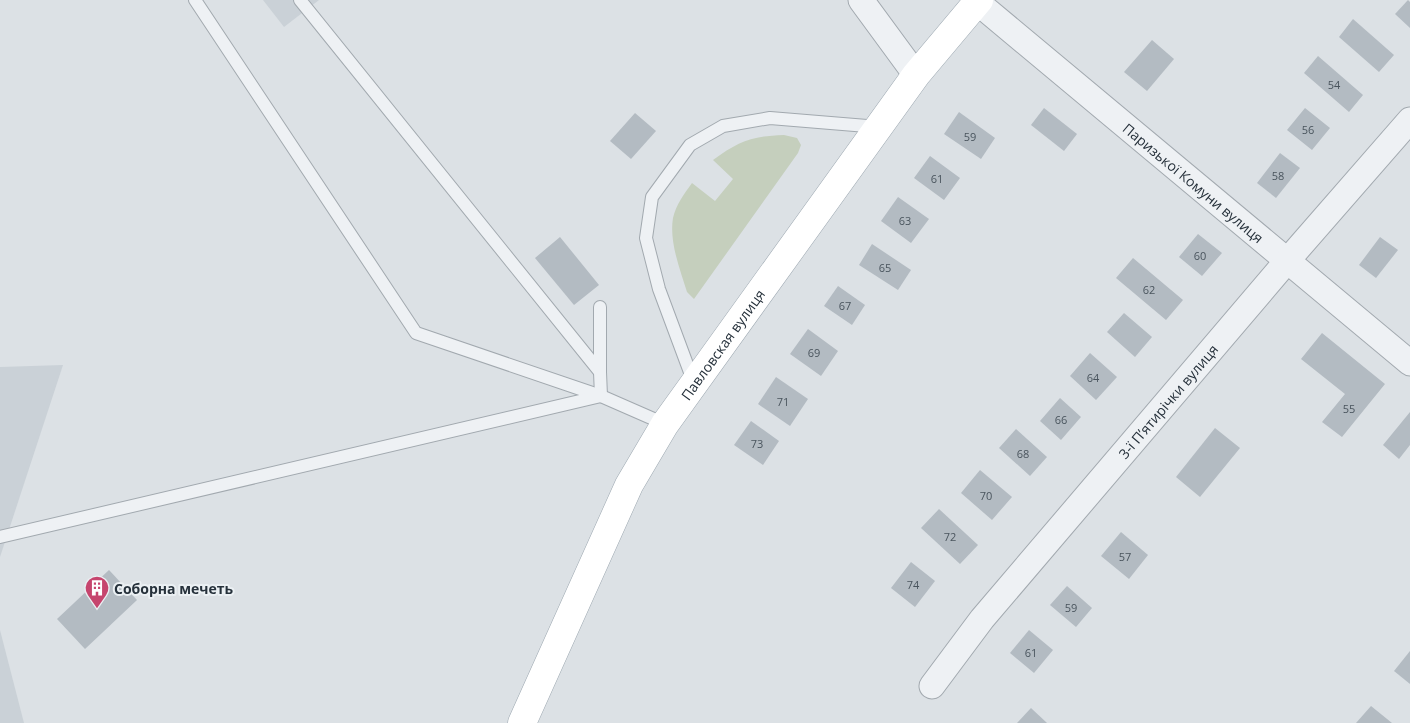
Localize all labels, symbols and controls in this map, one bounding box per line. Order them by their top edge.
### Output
house number: 54 [1328,77,1341,92]
street label: Паризької Комуни вулиця [1119,118,1268,247]
house number: 56 [1302,122,1314,137]
house number: 59 [964,129,976,144]
house number: 58 [1272,168,1284,183]
house number: 61 [931,171,943,186]
house number: 63 [899,213,911,228]
house number: 60 [1194,248,1206,263]
house number: 65 [879,260,891,275]
house number: 62 [1143,282,1155,297]
street label: Павловская вулиця [676,285,769,403]
house number: 67 [839,298,851,313]
street label: 3-ї П’ятирічки вулиця [1114,340,1222,462]
house number: 69 [808,345,820,360]
house number: 64 [1087,370,1100,385]
house number: 71 [777,394,789,409]
house number: 55 [1343,401,1355,416]
house number: 66 [1055,412,1067,427]
house number: 73 [751,436,763,451]
house number: 68 [1017,446,1029,461]
house number: 70 [980,488,992,503]
house number: 72 [944,529,956,544]
house number: 57 [1119,549,1131,564]
building icon: Соборна мечеть [84,575,110,609]
house number: 74 [907,577,920,592]
place label: Соборна мечеть [114,579,233,598]
house number: 59 [1065,600,1077,615]
house number: 61 [1025,645,1037,660]

